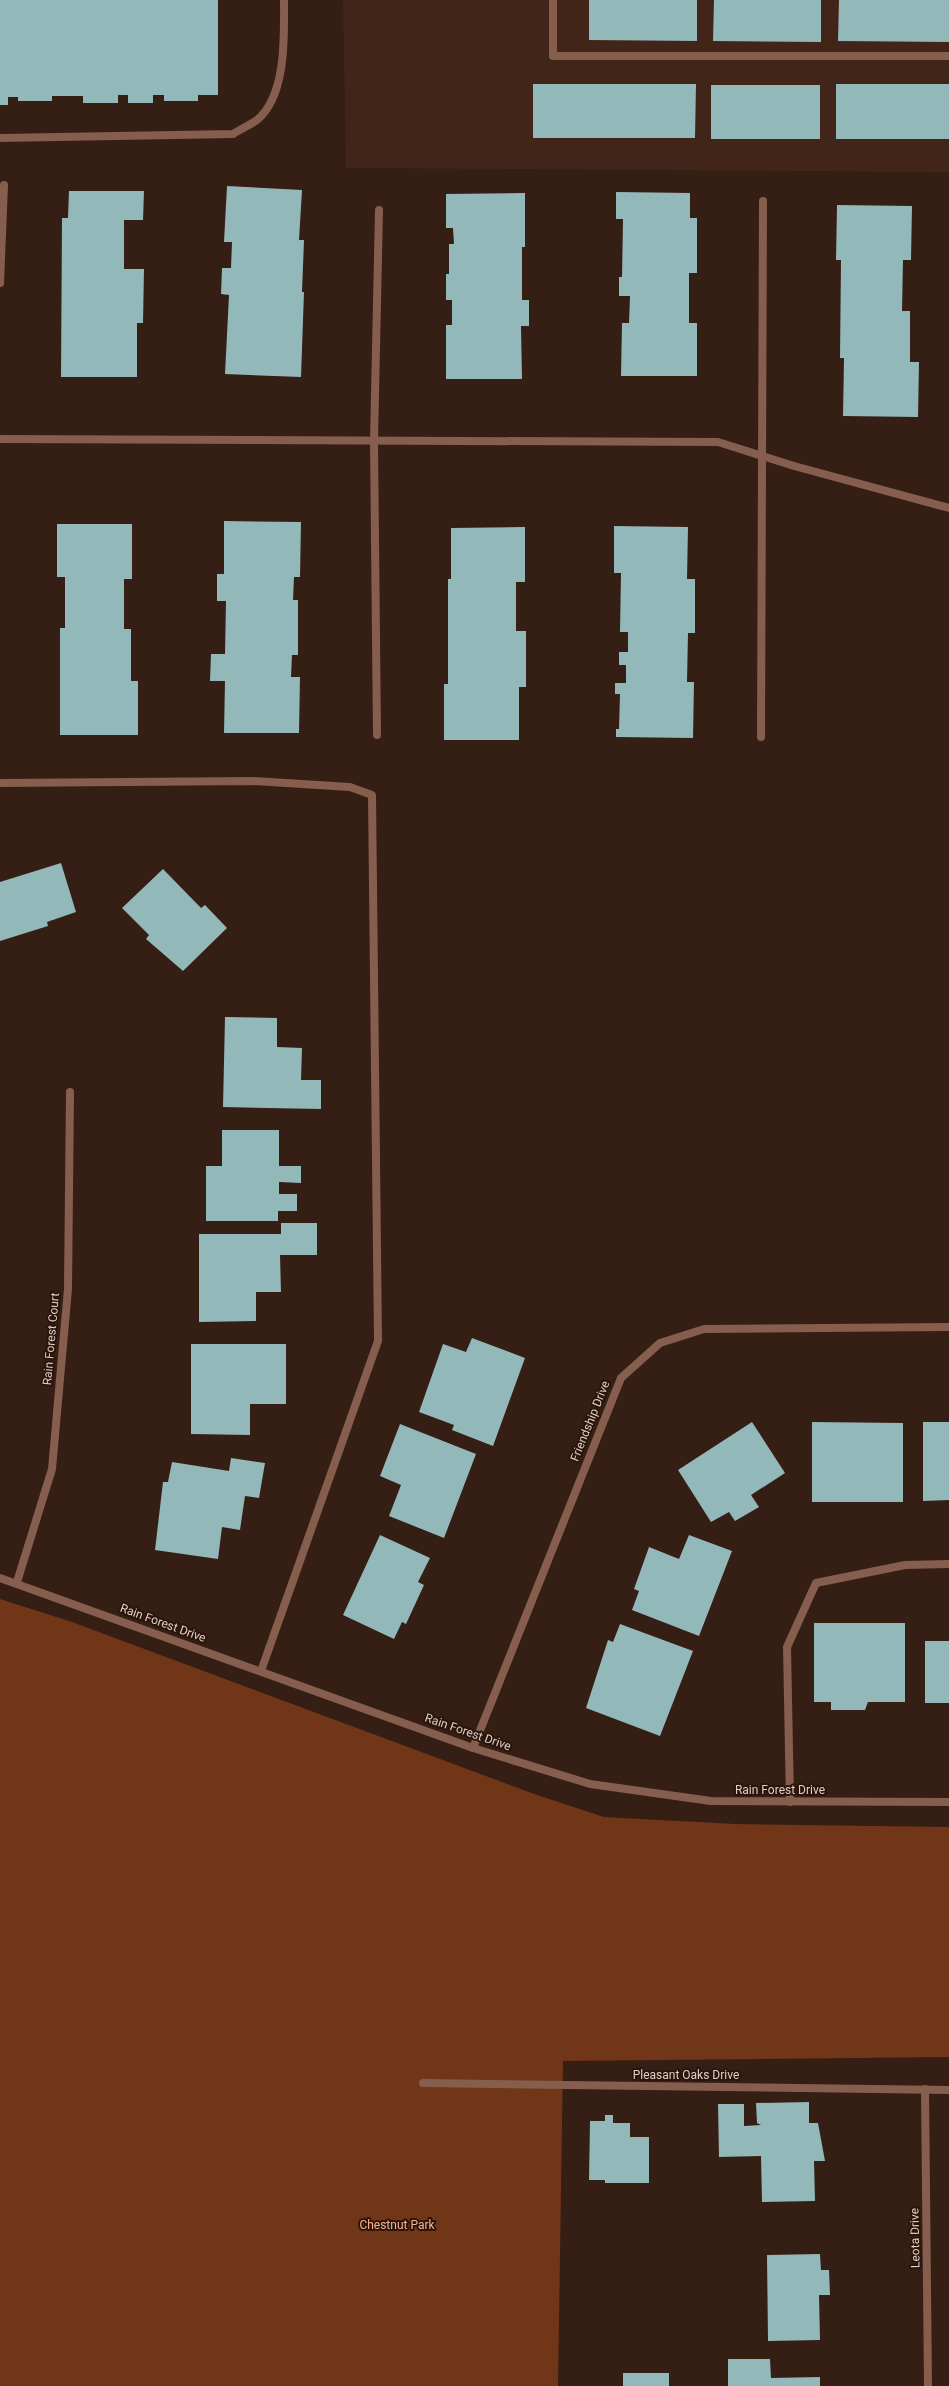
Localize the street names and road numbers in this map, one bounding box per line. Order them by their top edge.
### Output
street label: Rain Forest Court [40,1292,62,1386]
street label: Friendship Drive [567,1379,613,1463]
street label: Rain Forest Drive [118,1601,208,1645]
street label: Rain Forest Drive [423,1711,513,1753]
street label: Rain Forest Drive [735,1783,825,1797]
street label: Pleasant Oaks Drive [633,2068,739,2082]
street label: Leota Drive [907,2208,923,2268]

